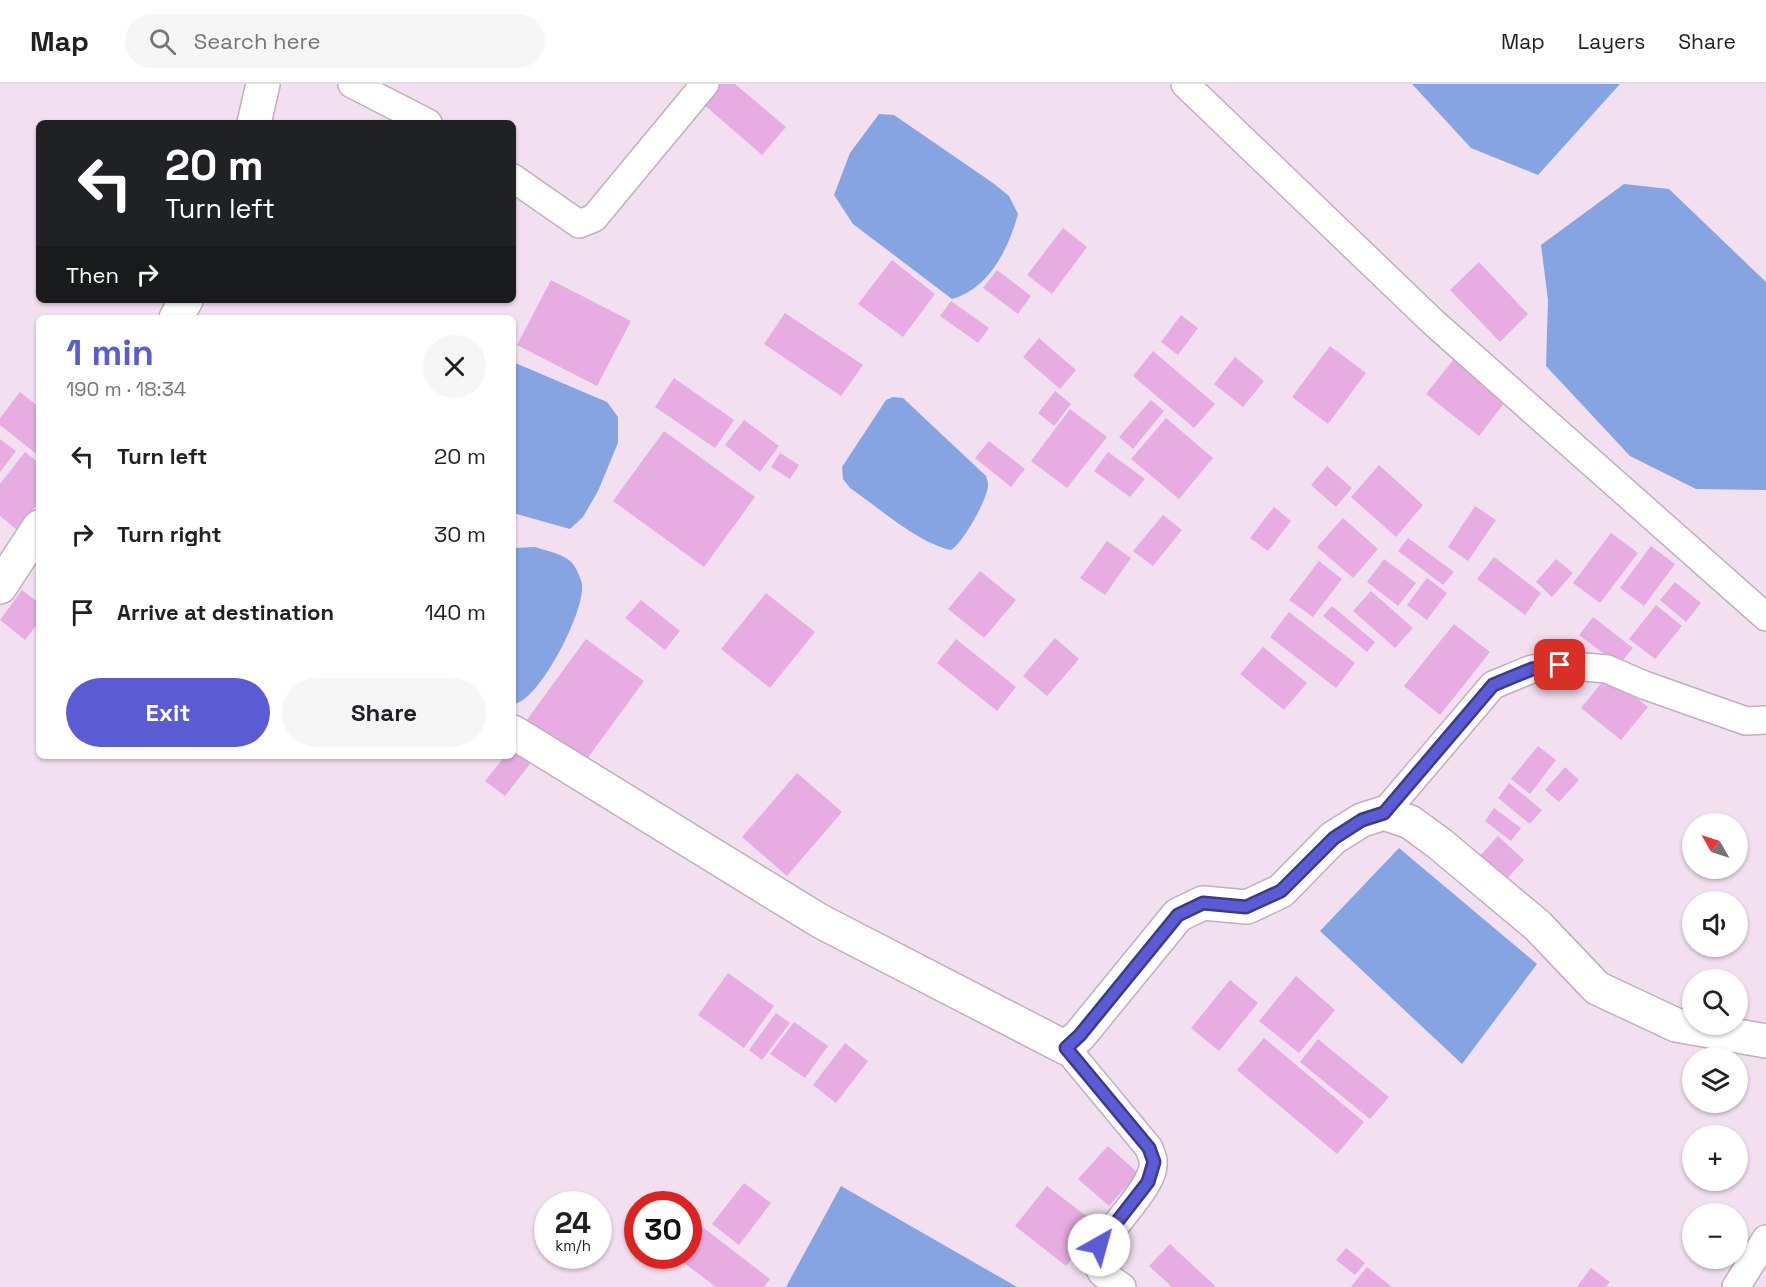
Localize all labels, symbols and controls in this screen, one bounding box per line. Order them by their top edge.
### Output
search box [125,14,545,68]
text: Map [30,23,89,59]
icon: search [146,25,179,58]
text: Search here [194,27,321,55]
text: Map [1501,28,1545,55]
text: Layers [1578,28,1645,55]
text: Share [1678,28,1736,55]
text: 20 m [165,139,264,192]
icon: left [66,144,144,222]
text: Turn left [165,191,275,226]
icon: right [131,258,164,291]
text: Then [66,261,119,289]
text: 1 min [66,330,154,376]
button: close [423,335,486,398]
text: 190 m · 18:34 [66,376,186,402]
icon: left [66,440,99,473]
text: Turn left [117,442,207,470]
text: 20 m [434,442,486,470]
icon: right [66,518,99,551]
text: Turn right [117,520,222,548]
text: 30 m [434,520,486,548]
icon: arrive [66,596,99,629]
text: Arrive at destination [117,598,334,626]
text: 140 m [424,598,486,626]
pin [1534,639,1585,690]
icon: arrive [1543,648,1576,681]
button: Exit [66,678,270,747]
button: Share [282,678,486,747]
north arrow [1682,813,1748,879]
map controls [1682,813,1748,1269]
button: sound [1682,891,1748,957]
button: search [1682,969,1748,1035]
button: layers [1682,1047,1748,1113]
button: + [1682,1125,1748,1191]
speed limit sign: 30 [624,1191,702,1269]
text: 24 [555,1203,591,1242]
button: − [1682,1203,1748,1269]
position arrow [1067,1213,1131,1277]
text: km/h [555,1236,591,1255]

